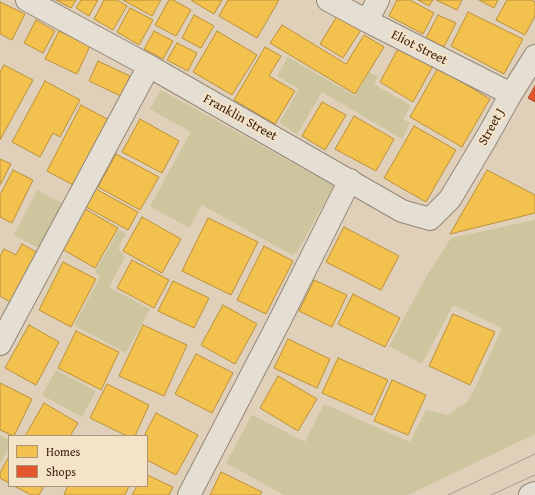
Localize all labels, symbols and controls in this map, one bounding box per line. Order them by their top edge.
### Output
street label: Eliot Street [388,27,450,69]
street label: Franklin Street [200,91,280,145]
street label: Street J [476,106,508,148]
legend [8,435,148,487]
text: Homes [46,443,80,460]
text: Shops [46,463,76,480]

